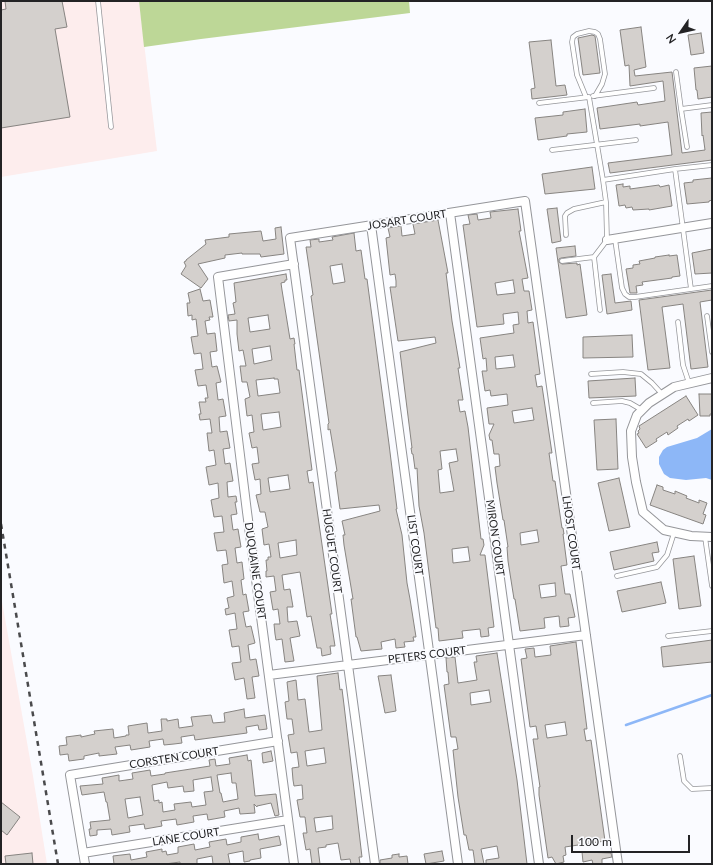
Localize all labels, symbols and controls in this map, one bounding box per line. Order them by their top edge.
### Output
north arrow [661,12,701,52]
text: N [663,32,678,46]
street label: JOSART COURT [367,207,447,233]
street label: LHOST COURT [559,495,583,571]
street label: MIRON COURT [483,499,507,577]
street label: HUGUET COURT [320,508,344,594]
street label: LIST COURT [404,514,426,576]
street label: DUQUAINE COURT [242,521,268,621]
street label: PETERS COURT [387,644,467,666]
street label: CORSTEN COURT [128,744,220,772]
street label: LANE COURT [151,825,221,849]
scale bar [573,827,692,853]
text: 100 m [578,834,612,849]

